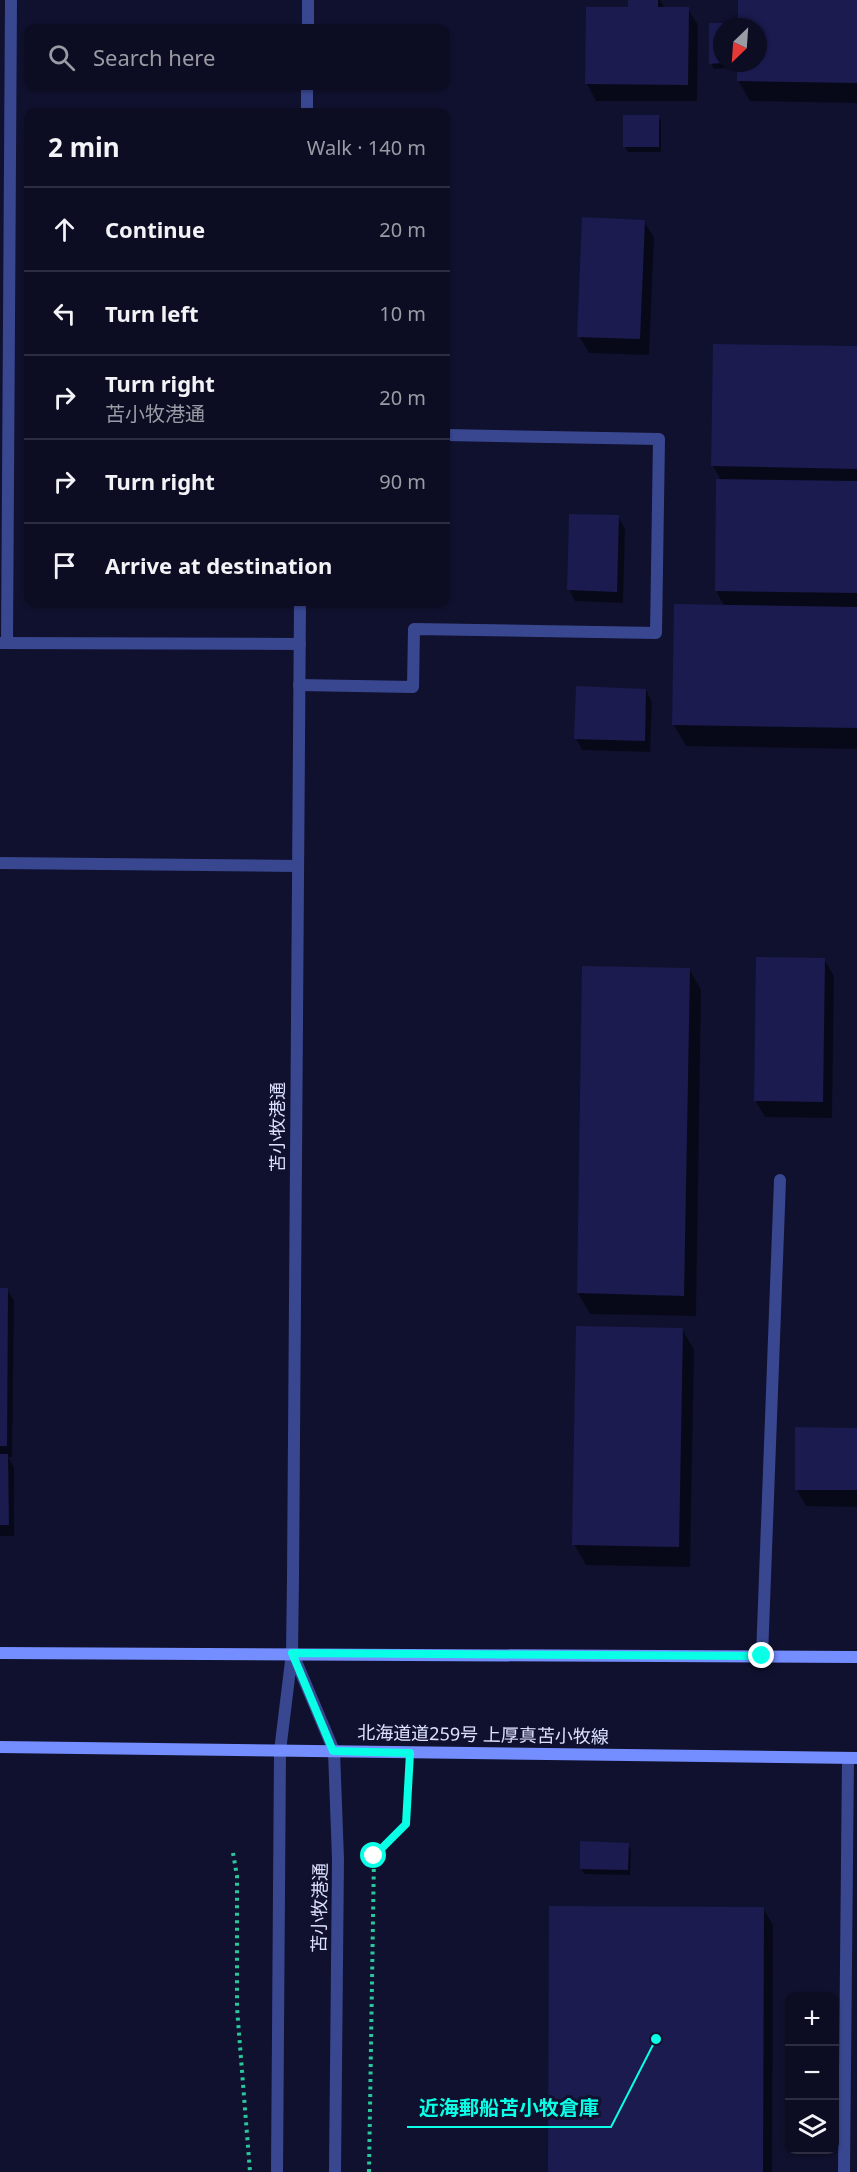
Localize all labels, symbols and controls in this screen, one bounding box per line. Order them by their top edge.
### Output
north arrow [713,18,767,72]
search box [24,24,450,90]
icon: search [45,41,78,74]
text: Search here [93,42,215,72]
text: 2 min [48,129,120,165]
text: Walk · 140 m [307,134,426,161]
icon: ahead [48,213,81,246]
text: Continue [105,214,205,244]
text: 20 m [379,216,426,243]
icon: left [48,297,81,330]
text: Turn left [105,298,199,328]
text: 10 m [379,300,426,327]
text: Turn right [105,368,215,398]
icon: right [48,381,81,414]
text: 20 m [379,384,426,411]
text: 苫小牧港通 [105,400,205,427]
icon: right [48,465,81,498]
text: Turn right [105,466,215,496]
text: 90 m [379,468,426,495]
icon: arrive [48,549,81,582]
text: Arrive at destination [105,550,332,580]
street label: 苫小牧港通 [265,1082,289,1172]
route end [748,1642,774,1668]
street label: 北海道道259号 上厚真苫小牧線 [357,1720,609,1748]
route start [360,1842,386,1868]
street label: 苫小牧港通 [306,1863,332,1953]
map controls [785,1992,839,2154]
button: + [785,1992,839,2046]
button: − [785,2046,839,2100]
callout: 近海郵船苫小牧倉庫 [407,2089,611,2127]
text: 近海郵船苫小牧倉庫 [419,2094,599,2121]
button: layers [785,2100,839,2154]

